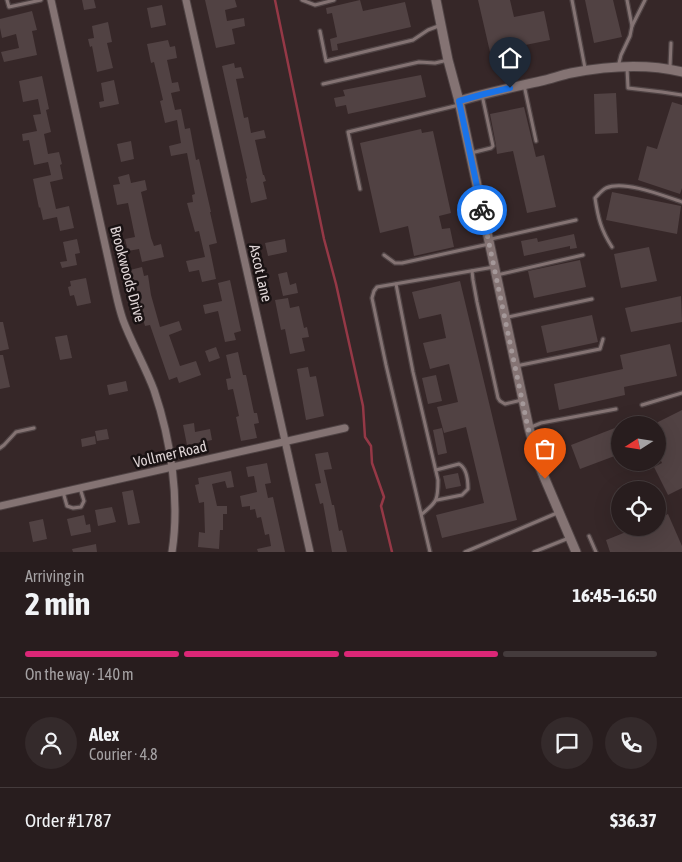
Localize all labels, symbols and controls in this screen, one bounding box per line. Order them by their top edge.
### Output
pin [489,37,531,88]
icon: home [496,44,524,72]
courier [457,185,507,235]
icon: bike [468,196,496,224]
street label: Brookwoods Drive [107,224,149,324]
street label: Ascot Lane [246,243,276,304]
north arrow [611,416,666,471]
map controls [611,416,666,536]
pin [524,428,566,479]
icon: bag [531,435,559,463]
street label: Vollmer Road [132,437,208,471]
button: locate [611,481,666,536]
text: Arriving in [25,567,85,585]
text: 16:45–16:50 [572,584,657,606]
text: 2 min [25,585,90,622]
text: On the way · 140 m [25,665,134,683]
button: person [25,717,77,769]
button: chat [541,717,593,769]
button: phone [605,717,657,769]
text: Alex [89,723,119,745]
text: Courier · 4.8 [89,745,158,763]
text: Order #1787 [25,809,112,831]
text: $36.37 [610,809,657,831]

